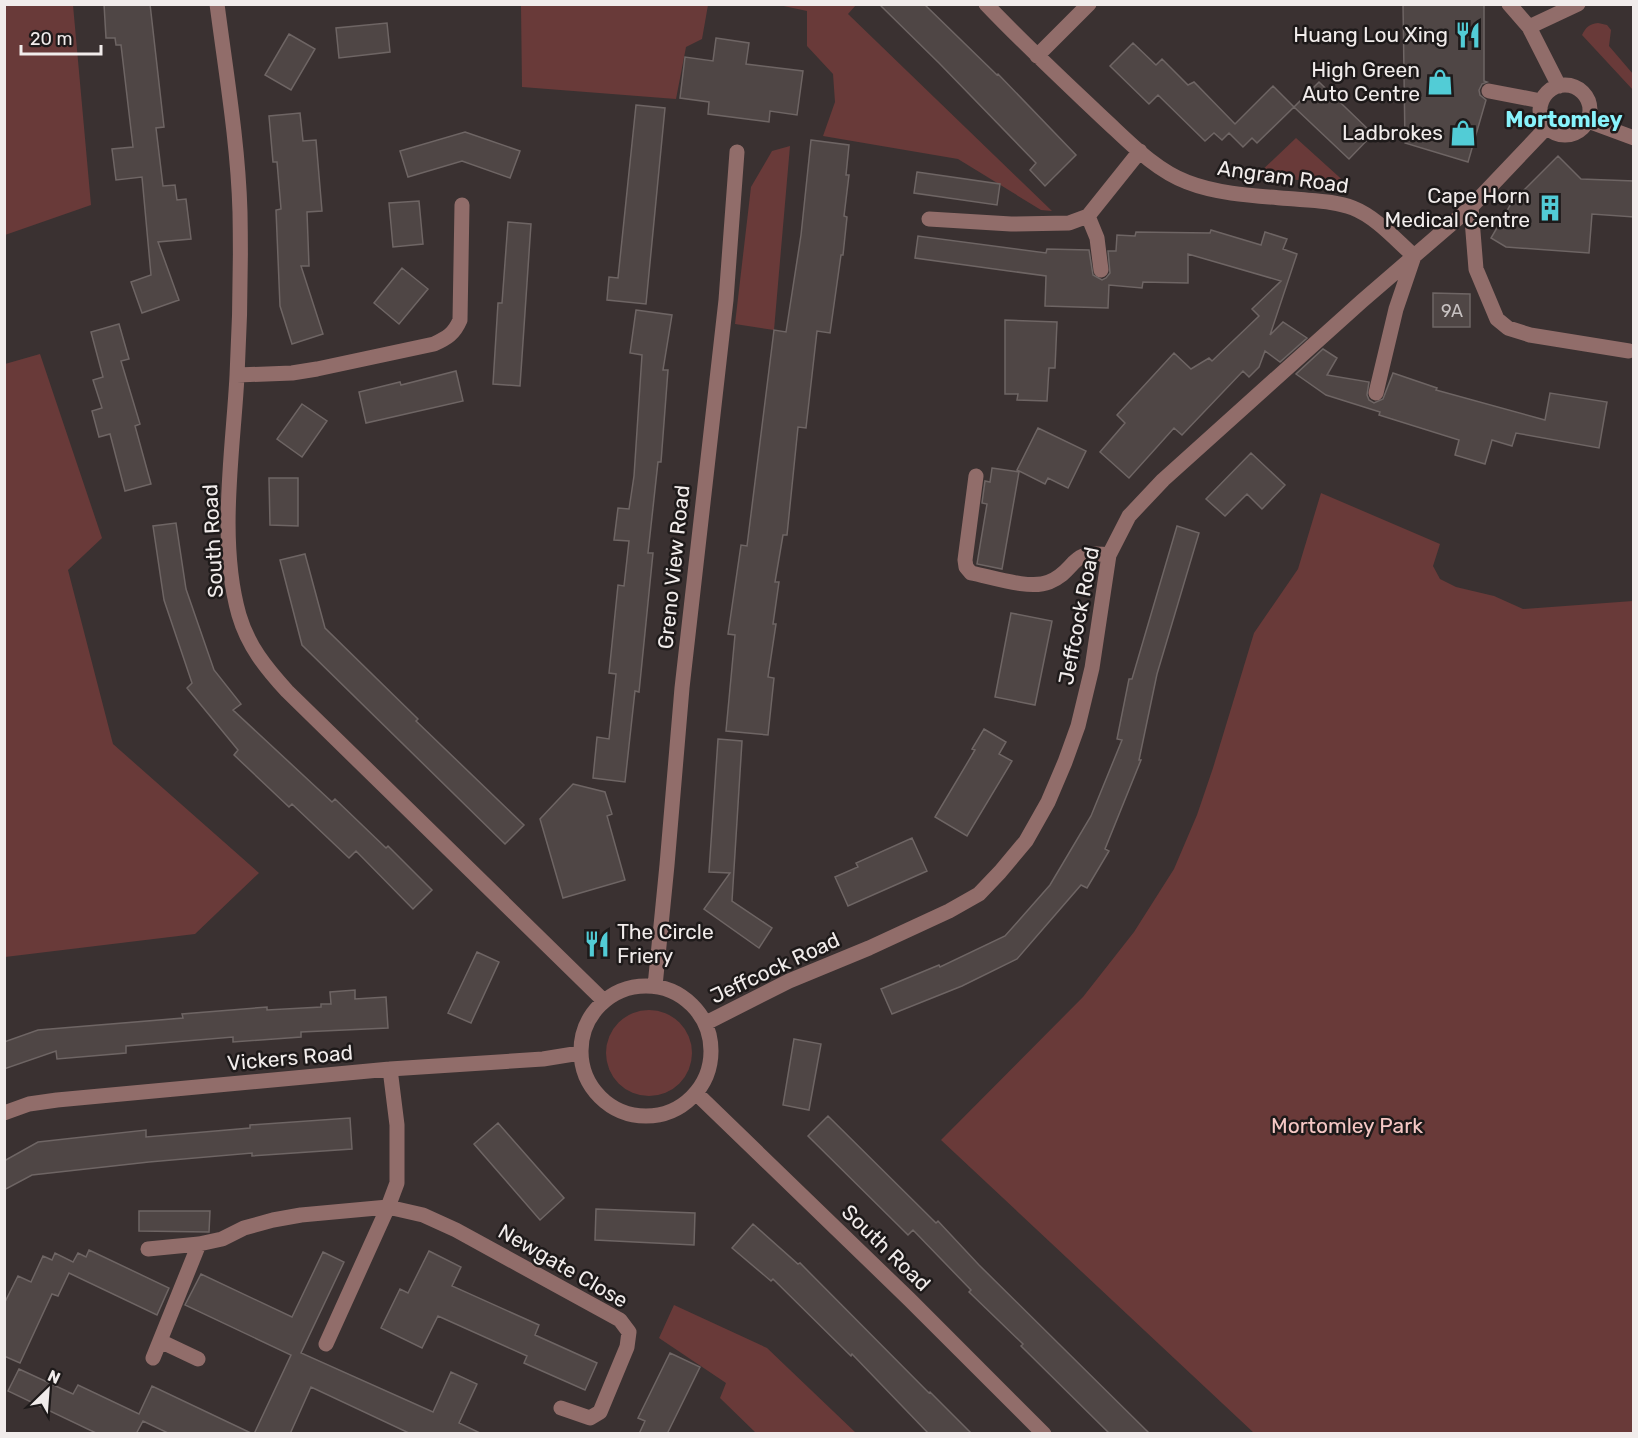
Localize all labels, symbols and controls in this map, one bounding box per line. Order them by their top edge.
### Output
scale bar [21,18,100,56]
restaurant icon: Huang Lou Xing [1453,20,1483,50]
place label: Huang Lou Xing [1293,22,1448,47]
text: 20 m [30,28,72,50]
place label: High Green Auto Centre [1302,57,1420,106]
shop icon: High Green Auto Centre [1425,67,1455,97]
district label: Mortomley [1505,106,1623,133]
shop icon: Ladbrokes [1448,118,1478,148]
place label: Ladbrokes [1342,120,1443,145]
street label: Angram Road [1216,155,1350,198]
place label: Cape Horn Medical Centre [1384,183,1530,232]
building icon: Cape Horn Medical Centre [1535,193,1565,223]
house number: 9A [1441,300,1463,322]
street label: South Road [197,484,228,598]
street label: Greno View Road [652,484,695,650]
street label: Jeffcock Road [1053,545,1104,687]
place label: The Circle Friery [617,919,714,968]
street label: Jeffcock Road [706,927,844,1008]
restaurant icon: The Circle Friery [582,929,612,959]
street label: Vickers Road [226,1040,354,1075]
park label: Mortomley Park [1271,1113,1423,1138]
street label: South Road [837,1199,936,1296]
street label: Newgate Close [494,1218,632,1313]
north arrow [18,1360,78,1420]
text: N [45,1366,63,1388]

